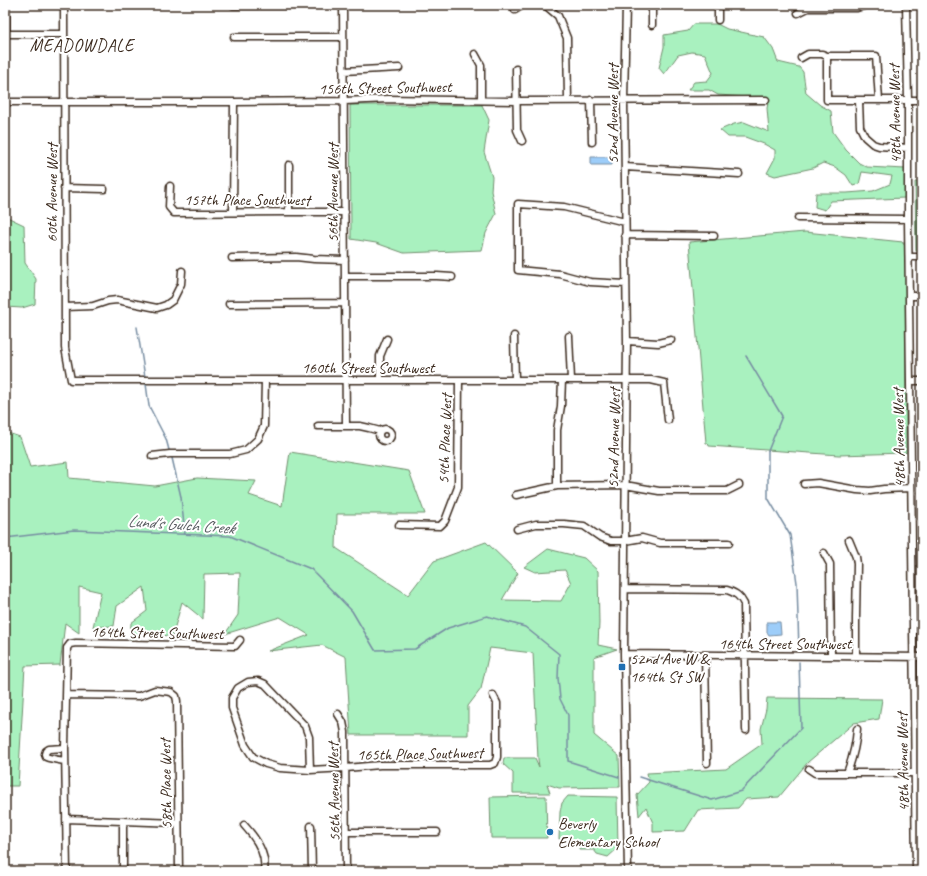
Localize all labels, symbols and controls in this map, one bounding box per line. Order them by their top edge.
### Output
district label: MEADOWDALE [30,35,135,56]
street label: 52nd Avenue West [603,61,623,164]
street label: 48th Avenue West [884,62,906,164]
street label: 156th Street Southwest [318,77,453,99]
street label: 60th Avenue West [42,141,62,243]
street label: 56th Avenue West [323,141,343,243]
street label: 157th Place Southwest [184,190,313,210]
street label: 160th Street Southwest [302,358,436,378]
street label: 52nd Avenue West [603,385,625,488]
street label: 48th Avenue West [888,386,910,488]
street label: 54th Place West [433,391,457,484]
water label: Lund's Gulch Creek [127,510,239,539]
street label: 164th Street Southwest [90,622,225,644]
street label: 164th Street Southwest [719,634,853,654]
place label: 52nd Ave W & 164th St SW [630,649,711,687]
marker: 52nd Ave W & 164th St SW [617,662,627,672]
street label: 48th Avenue West [892,710,914,812]
street label: 58th Place West [155,736,177,829]
street label: 56th Avenue West [323,740,345,842]
street label: 165th Place Southwest [357,743,486,765]
place label: Beverly Elementary School [558,814,661,852]
marker: Beverly Elementary School [545,827,555,837]

